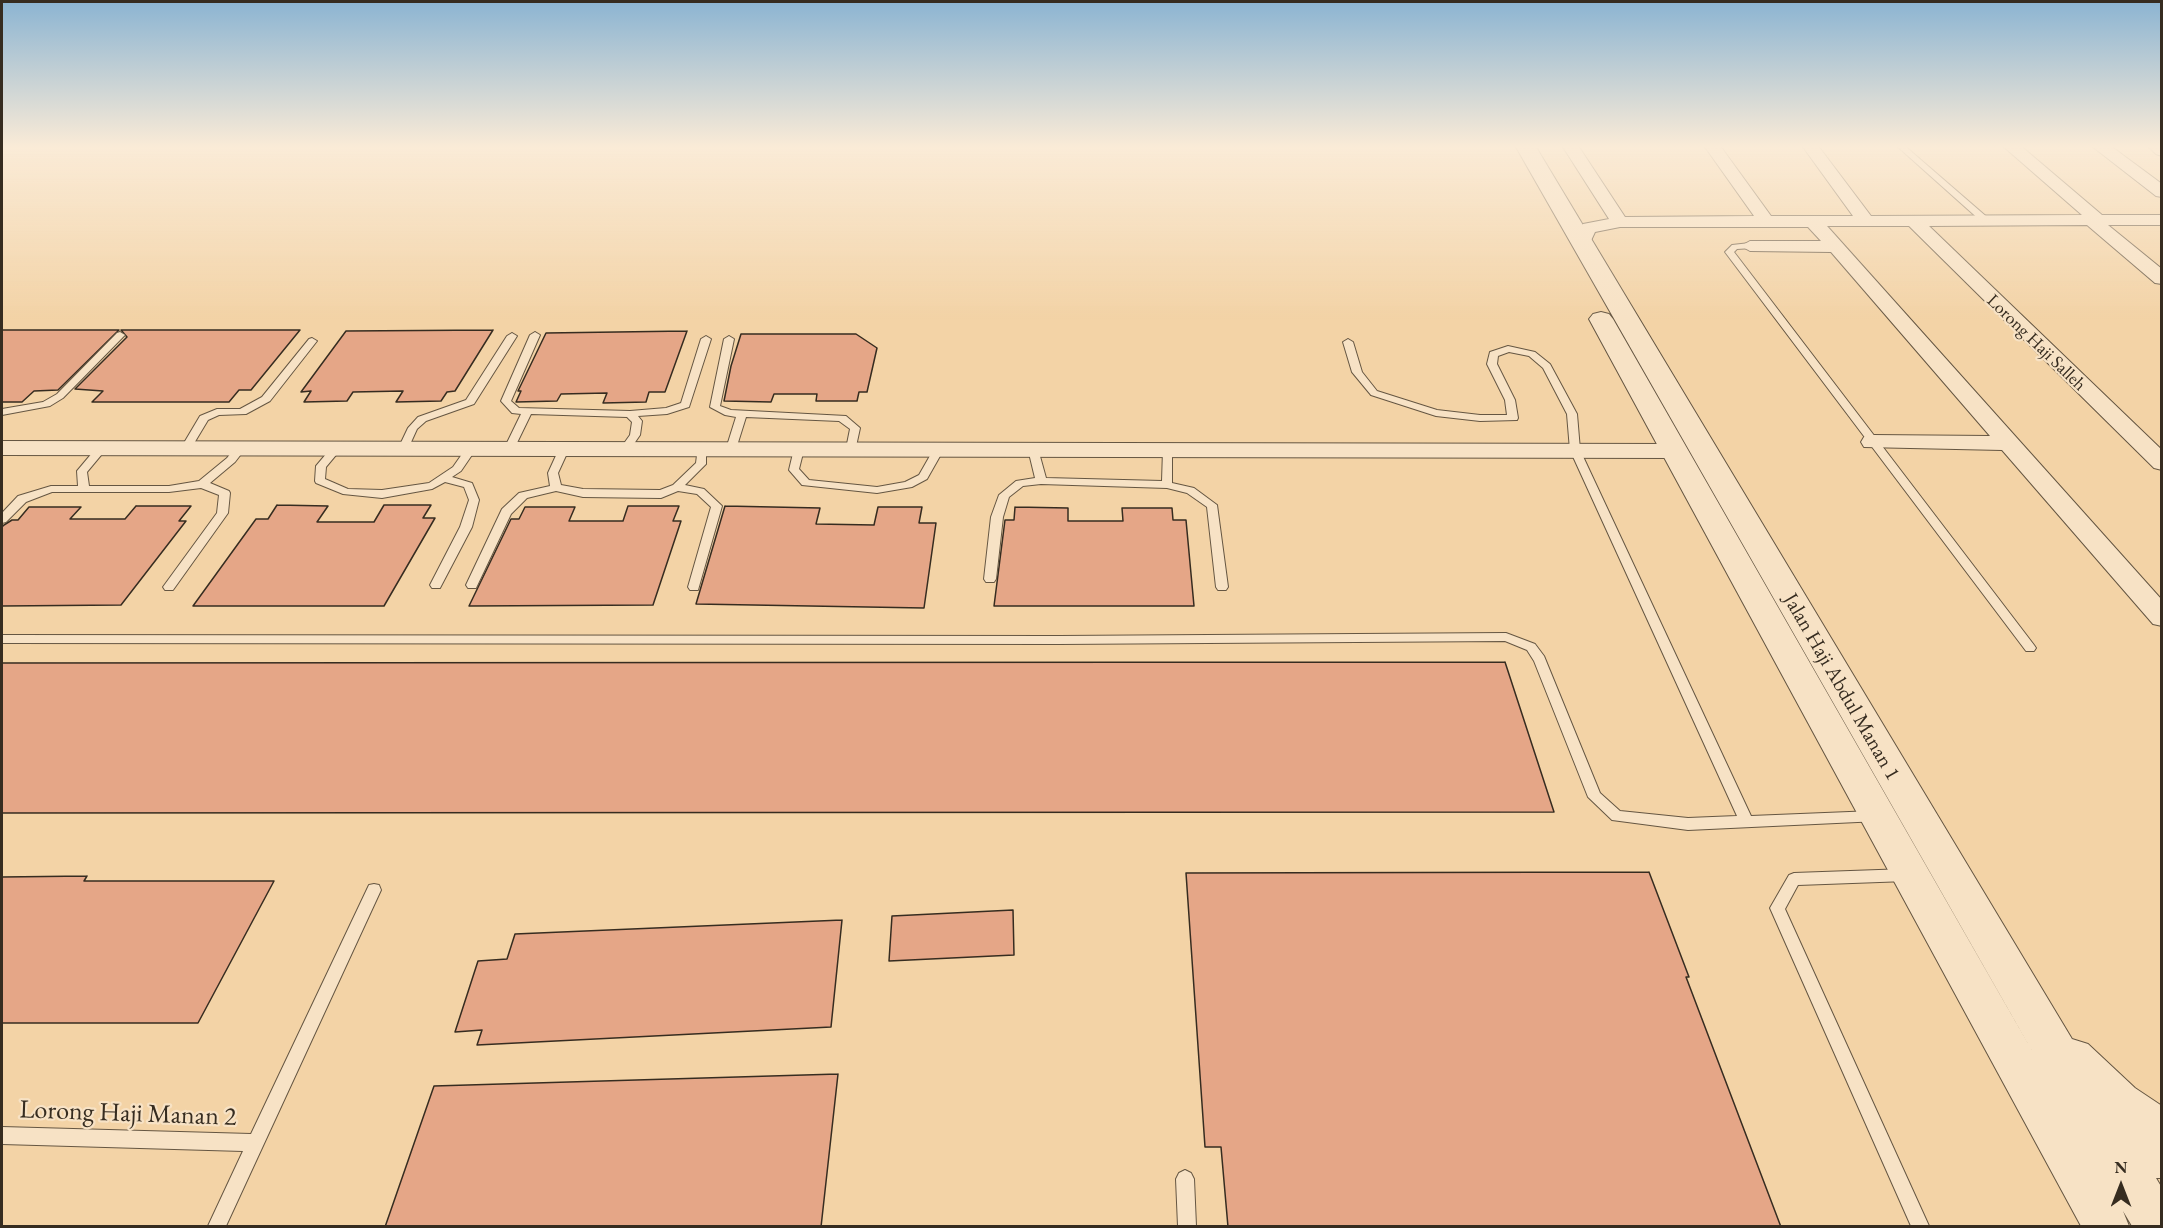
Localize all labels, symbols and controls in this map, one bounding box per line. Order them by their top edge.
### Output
street label: Lorong Haji Salleh [1982,290,2090,396]
street label: Jalan Haji Abdul Manan 1 [1777,589,1905,785]
street label: Lorong Haji Manan 2 [19,1095,237,1133]
north arrow [2091,1156,2151,1216]
text: N [2115,1157,2127,1178]

